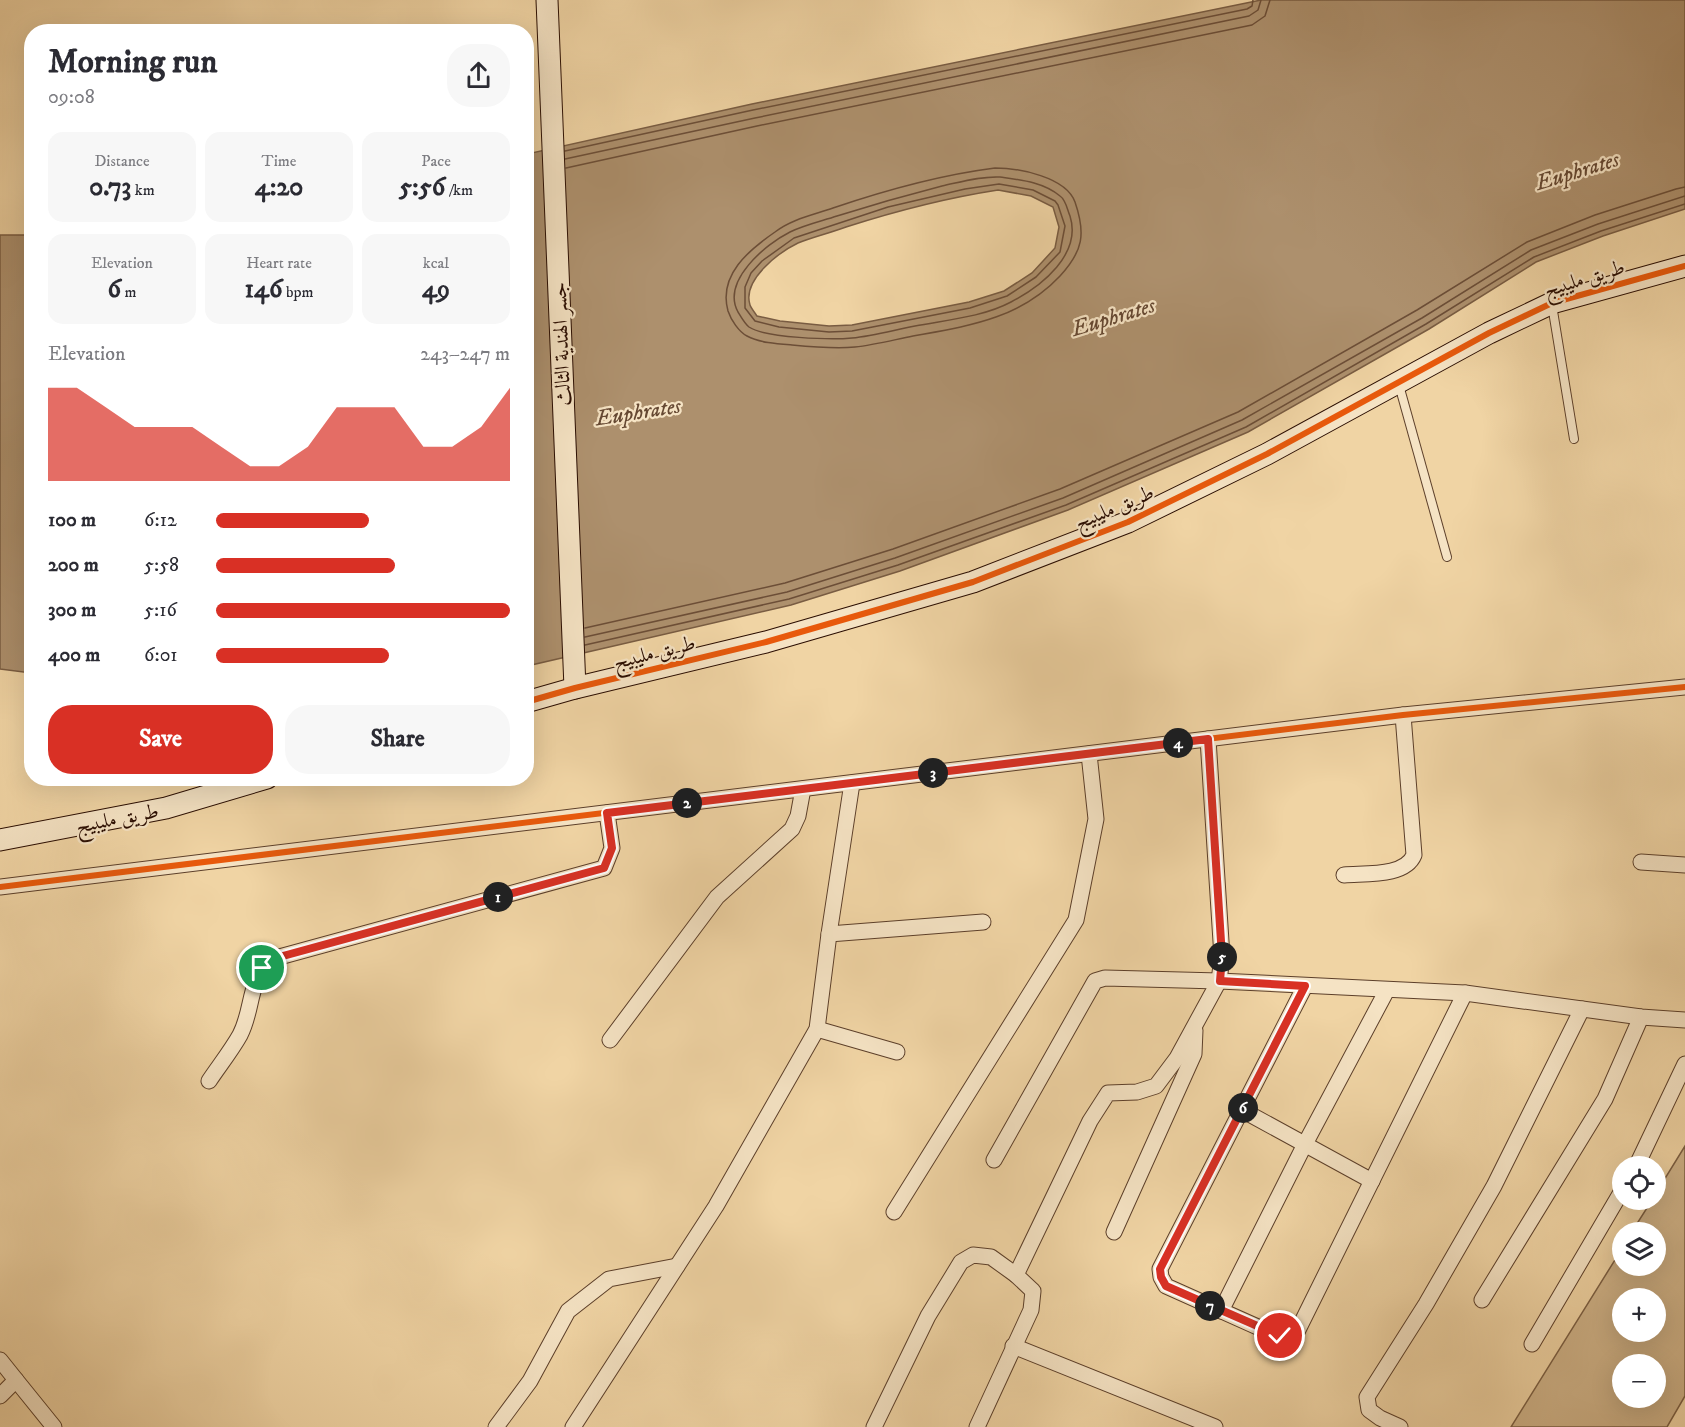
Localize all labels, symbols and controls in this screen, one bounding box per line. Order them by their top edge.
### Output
text: Morning run [48,42,217,83]
button: share [447,44,510,107]
text: 09:08 [48,85,95,110]
water label: Euphrates [1531,146,1624,197]
text: Distance [94,151,150,171]
text: Time [262,151,296,171]
text: Pace [421,151,451,171]
text: 0.73 [89,171,131,204]
text: 4:20 [255,171,303,204]
text: 5:56 [399,171,445,204]
text: km [131,180,155,200]
text: /km [445,180,473,200]
text: Elevation [91,253,153,273]
text: Heart rate [246,253,312,273]
text: kcal [423,253,449,273]
street label: طريق مليبيج [1540,254,1630,308]
text: 6 [108,273,121,306]
text: 146 [244,273,283,306]
text: 49 [422,273,450,306]
text: m [121,282,137,302]
text: bpm [283,282,314,302]
street label: جسر الهندية الثالث [547,282,577,406]
water label: Euphrates [1067,292,1160,343]
text: Elevation [48,342,125,367]
text: 243–247 m [420,342,510,367]
water label: Euphrates [592,392,684,433]
street label: طريق مليبيج [1071,480,1160,541]
text: 100 m [48,508,96,533]
text: 6:12 [144,508,177,533]
text: 200 m [48,553,99,578]
text: 5:58 [144,553,179,578]
text: 300 m [48,598,96,623]
text: 5:16 [144,598,177,623]
street label: طريق مليبيج [610,630,699,681]
text: 400 m [48,643,100,668]
text: 6:01 [144,643,178,668]
button: Save [48,705,273,774]
button: Share [285,705,510,774]
pin: 4 [1163,728,1193,758]
text: 4 [1173,733,1183,753]
pin: 3 [918,758,948,788]
text: 3 [930,763,936,783]
pin: 2 [672,788,702,818]
text: 2 [683,793,691,813]
street label: طريق مليبيج [73,798,162,845]
pin: 1 [483,882,513,912]
text: 1 [495,887,501,907]
pin [236,942,287,993]
pin: 5 [1207,942,1237,972]
text: 5 [1218,947,1226,967]
icon: arrive [245,951,278,984]
pin: 6 [1228,1093,1258,1123]
text: 6 [1239,1098,1247,1118]
map controls [1612,1156,1666,1408]
button: locate [1612,1156,1666,1210]
button: layers [1612,1222,1666,1276]
button: + [1612,1288,1666,1342]
pin: 7 [1195,1291,1225,1321]
text: 7 [1206,1296,1214,1316]
pin [1254,1310,1305,1361]
icon: check [1263,1319,1296,1352]
button: − [1612,1354,1666,1408]

